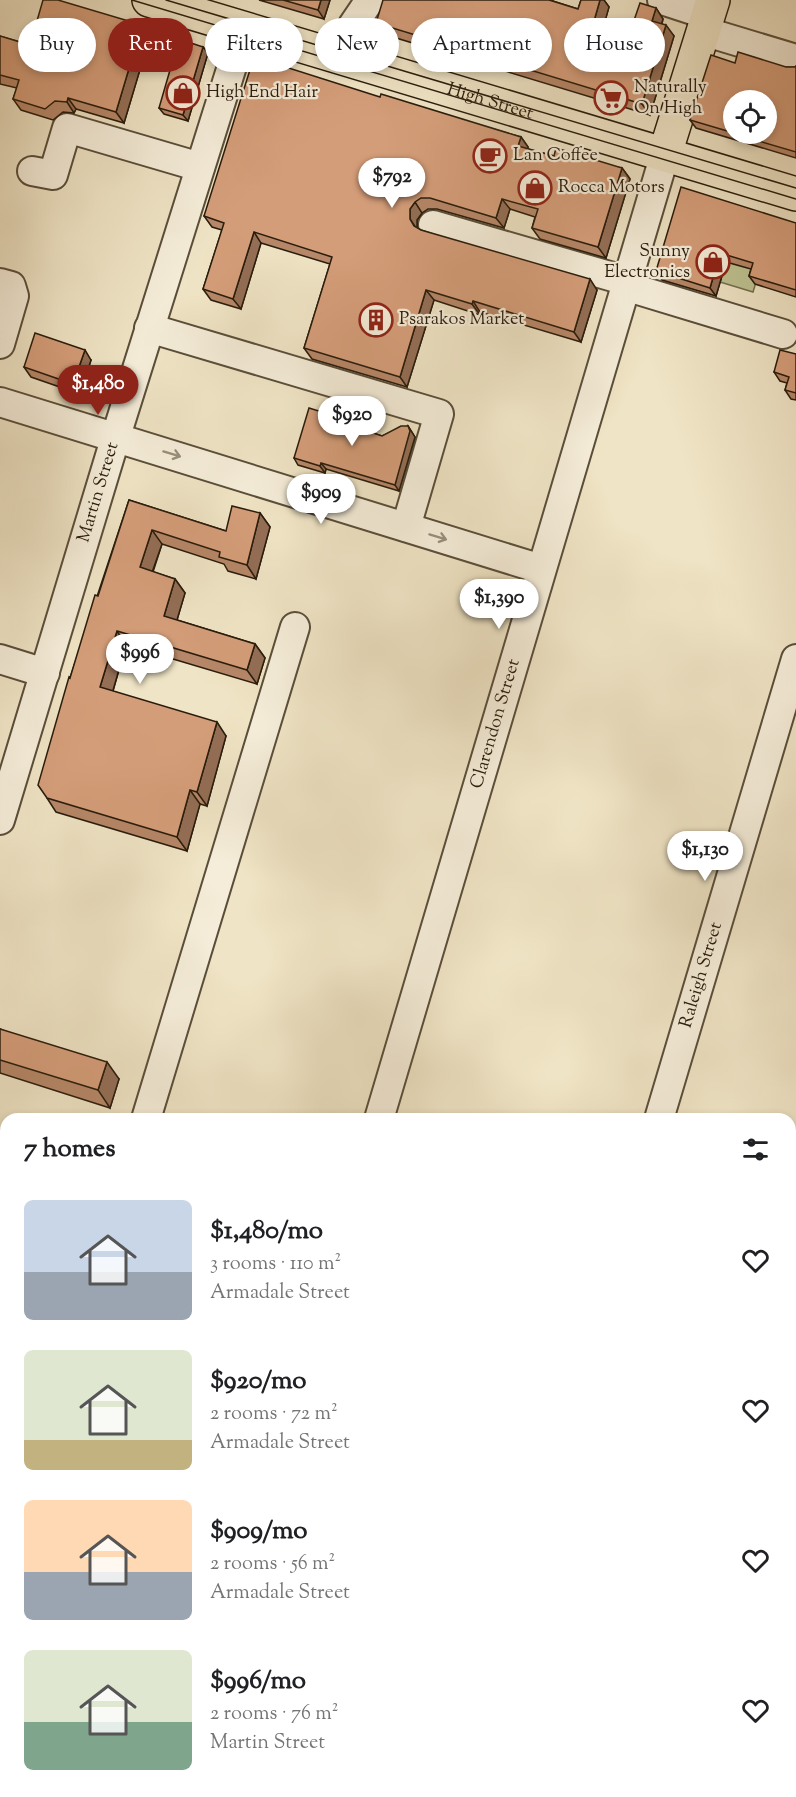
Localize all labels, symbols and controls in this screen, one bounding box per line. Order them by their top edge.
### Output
chip: Buy [18,18,96,72]
chip: Rent [108,18,193,72]
chip: Filters [205,18,303,72]
chip: New [315,18,399,72]
chip: Apartment [411,18,552,72]
chip: House [564,18,665,72]
shop icon: High End Hair [165,75,201,111]
place label: Naturally On High [634,75,707,122]
street label: High Street [444,77,536,127]
place label: High End Hair [206,80,318,106]
supermarket icon: Naturally On High [593,80,629,116]
map controls [723,90,777,144]
button: locate [723,90,777,144]
cafe icon: Lan Coffee [472,138,508,174]
place label: Lan Coffee [513,143,598,169]
pin: $792 [356,158,428,209]
text: $792 [372,163,412,192]
shop icon: Rocca Motors [517,170,553,206]
place label: Rocca Motors [558,175,665,201]
place label: Sunny Electronics [604,239,690,286]
shop icon: Sunny Electronics [695,244,731,280]
building icon: Psarakos Market [358,302,394,338]
place label: Psarakos Market [399,307,524,333]
pin: $1,480 [49,365,147,416]
text: $1,480 [71,370,125,399]
pin: $920 [316,396,388,447]
text: $920 [332,401,372,430]
street label: Martin Street [71,439,126,546]
one-way arrow [162,449,181,460]
pin: $909 [285,474,357,525]
text: $909 [301,479,341,508]
one-way arrow [428,532,447,543]
pin: $1,390 [450,579,548,630]
text: $1,390 [474,584,524,613]
pin: $996 [104,634,176,685]
text: $996 [120,639,160,668]
street label: Clarendon Street [465,656,528,792]
pin: $1,130 [656,831,754,882]
text: $1,130 [681,836,729,865]
street label: Raleigh Street [674,919,730,1031]
text: 7 homes [24,1131,115,1168]
icon: filters [739,1133,772,1166]
text: $1,480/mo [210,1213,323,1250]
icon: home [72,1224,144,1296]
icon: heart [739,1244,772,1277]
text: 3 rooms · 110 m² [210,1250,341,1279]
text: Armadale Street [210,1279,350,1308]
text: $920/mo [210,1363,306,1400]
icon: home [72,1374,144,1446]
icon: heart [739,1394,772,1427]
text: 2 rooms · 72 m² [210,1400,338,1429]
text: Armadale Street [210,1429,350,1458]
text: $909/mo [210,1513,307,1550]
icon: home [72,1524,144,1596]
icon: heart [739,1544,772,1577]
text: 2 rooms · 56 m² [210,1550,335,1579]
text: Armadale Street [210,1579,350,1608]
text: $996/mo [210,1663,306,1700]
icon: home [72,1674,144,1746]
icon: heart [739,1694,772,1727]
text: 2 rooms · 76 m² [210,1700,338,1729]
text: Martin Street [210,1729,325,1758]

